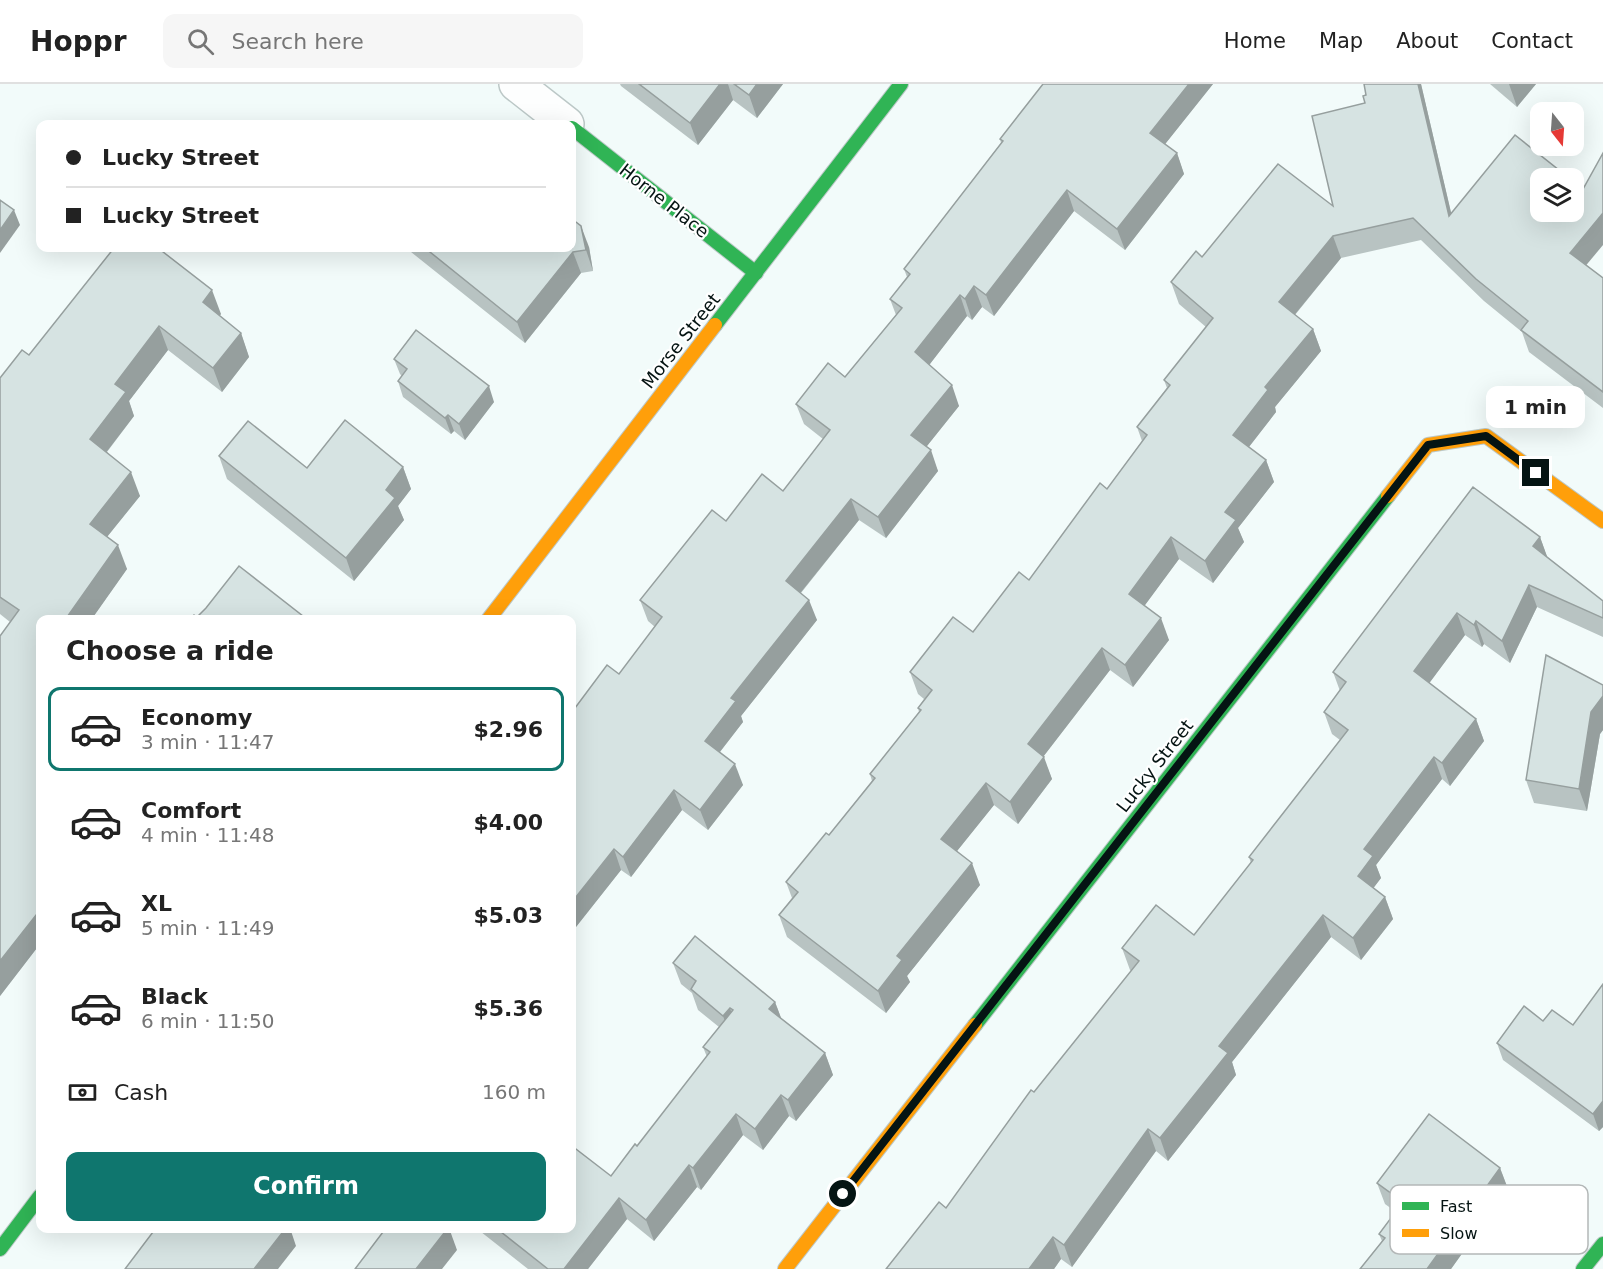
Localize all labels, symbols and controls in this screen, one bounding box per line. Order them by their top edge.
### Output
search box [163,14,583,68]
text: Hoppr [30,25,127,58]
icon: search [184,25,217,58]
text: Search here [232,29,364,54]
text: Home [1224,29,1286,53]
text: Map [1319,29,1363,53]
text: About [1396,29,1458,53]
text: Contact [1491,29,1573,53]
north arrow [1530,102,1584,156]
map controls [1530,102,1584,222]
text: Lucky Street [102,145,259,170]
street label: Horne Place [615,159,713,242]
button: layers [1530,168,1584,222]
text: Lucky Street [102,203,259,228]
street label: Morse Street [637,289,724,392]
callout: 1 min [1486,386,1586,428]
text: 1 min [1504,395,1567,419]
route end [1522,459,1549,486]
text: Choose a ride [66,635,274,666]
icon: car [69,702,123,756]
text: Economy [141,705,252,730]
street label: Lucky Street [1112,715,1197,816]
text: $2.96 [473,717,543,742]
text: 3 min · 11:47 [141,730,275,754]
icon: car [69,795,123,849]
text: Comfort [141,798,241,823]
text: $4.00 [473,810,543,835]
text: 4 min · 11:48 [141,823,275,847]
icon: car [69,888,123,942]
text: XL [141,891,172,916]
text: $5.03 [473,903,543,928]
text: 5 min · 11:49 [141,916,275,940]
icon: car [69,981,123,1035]
text: Black [141,984,208,1009]
text: $5.36 [473,996,543,1021]
text: 6 min · 11:50 [141,1009,275,1033]
icon: cash [66,1076,99,1109]
text: Cash [114,1080,168,1105]
text: 160 m [482,1080,546,1104]
button: Confirm [66,1152,546,1221]
route start [829,1180,856,1207]
legend [1390,1185,1588,1254]
text: Fast [1440,1197,1472,1216]
text: Slow [1440,1224,1477,1243]

